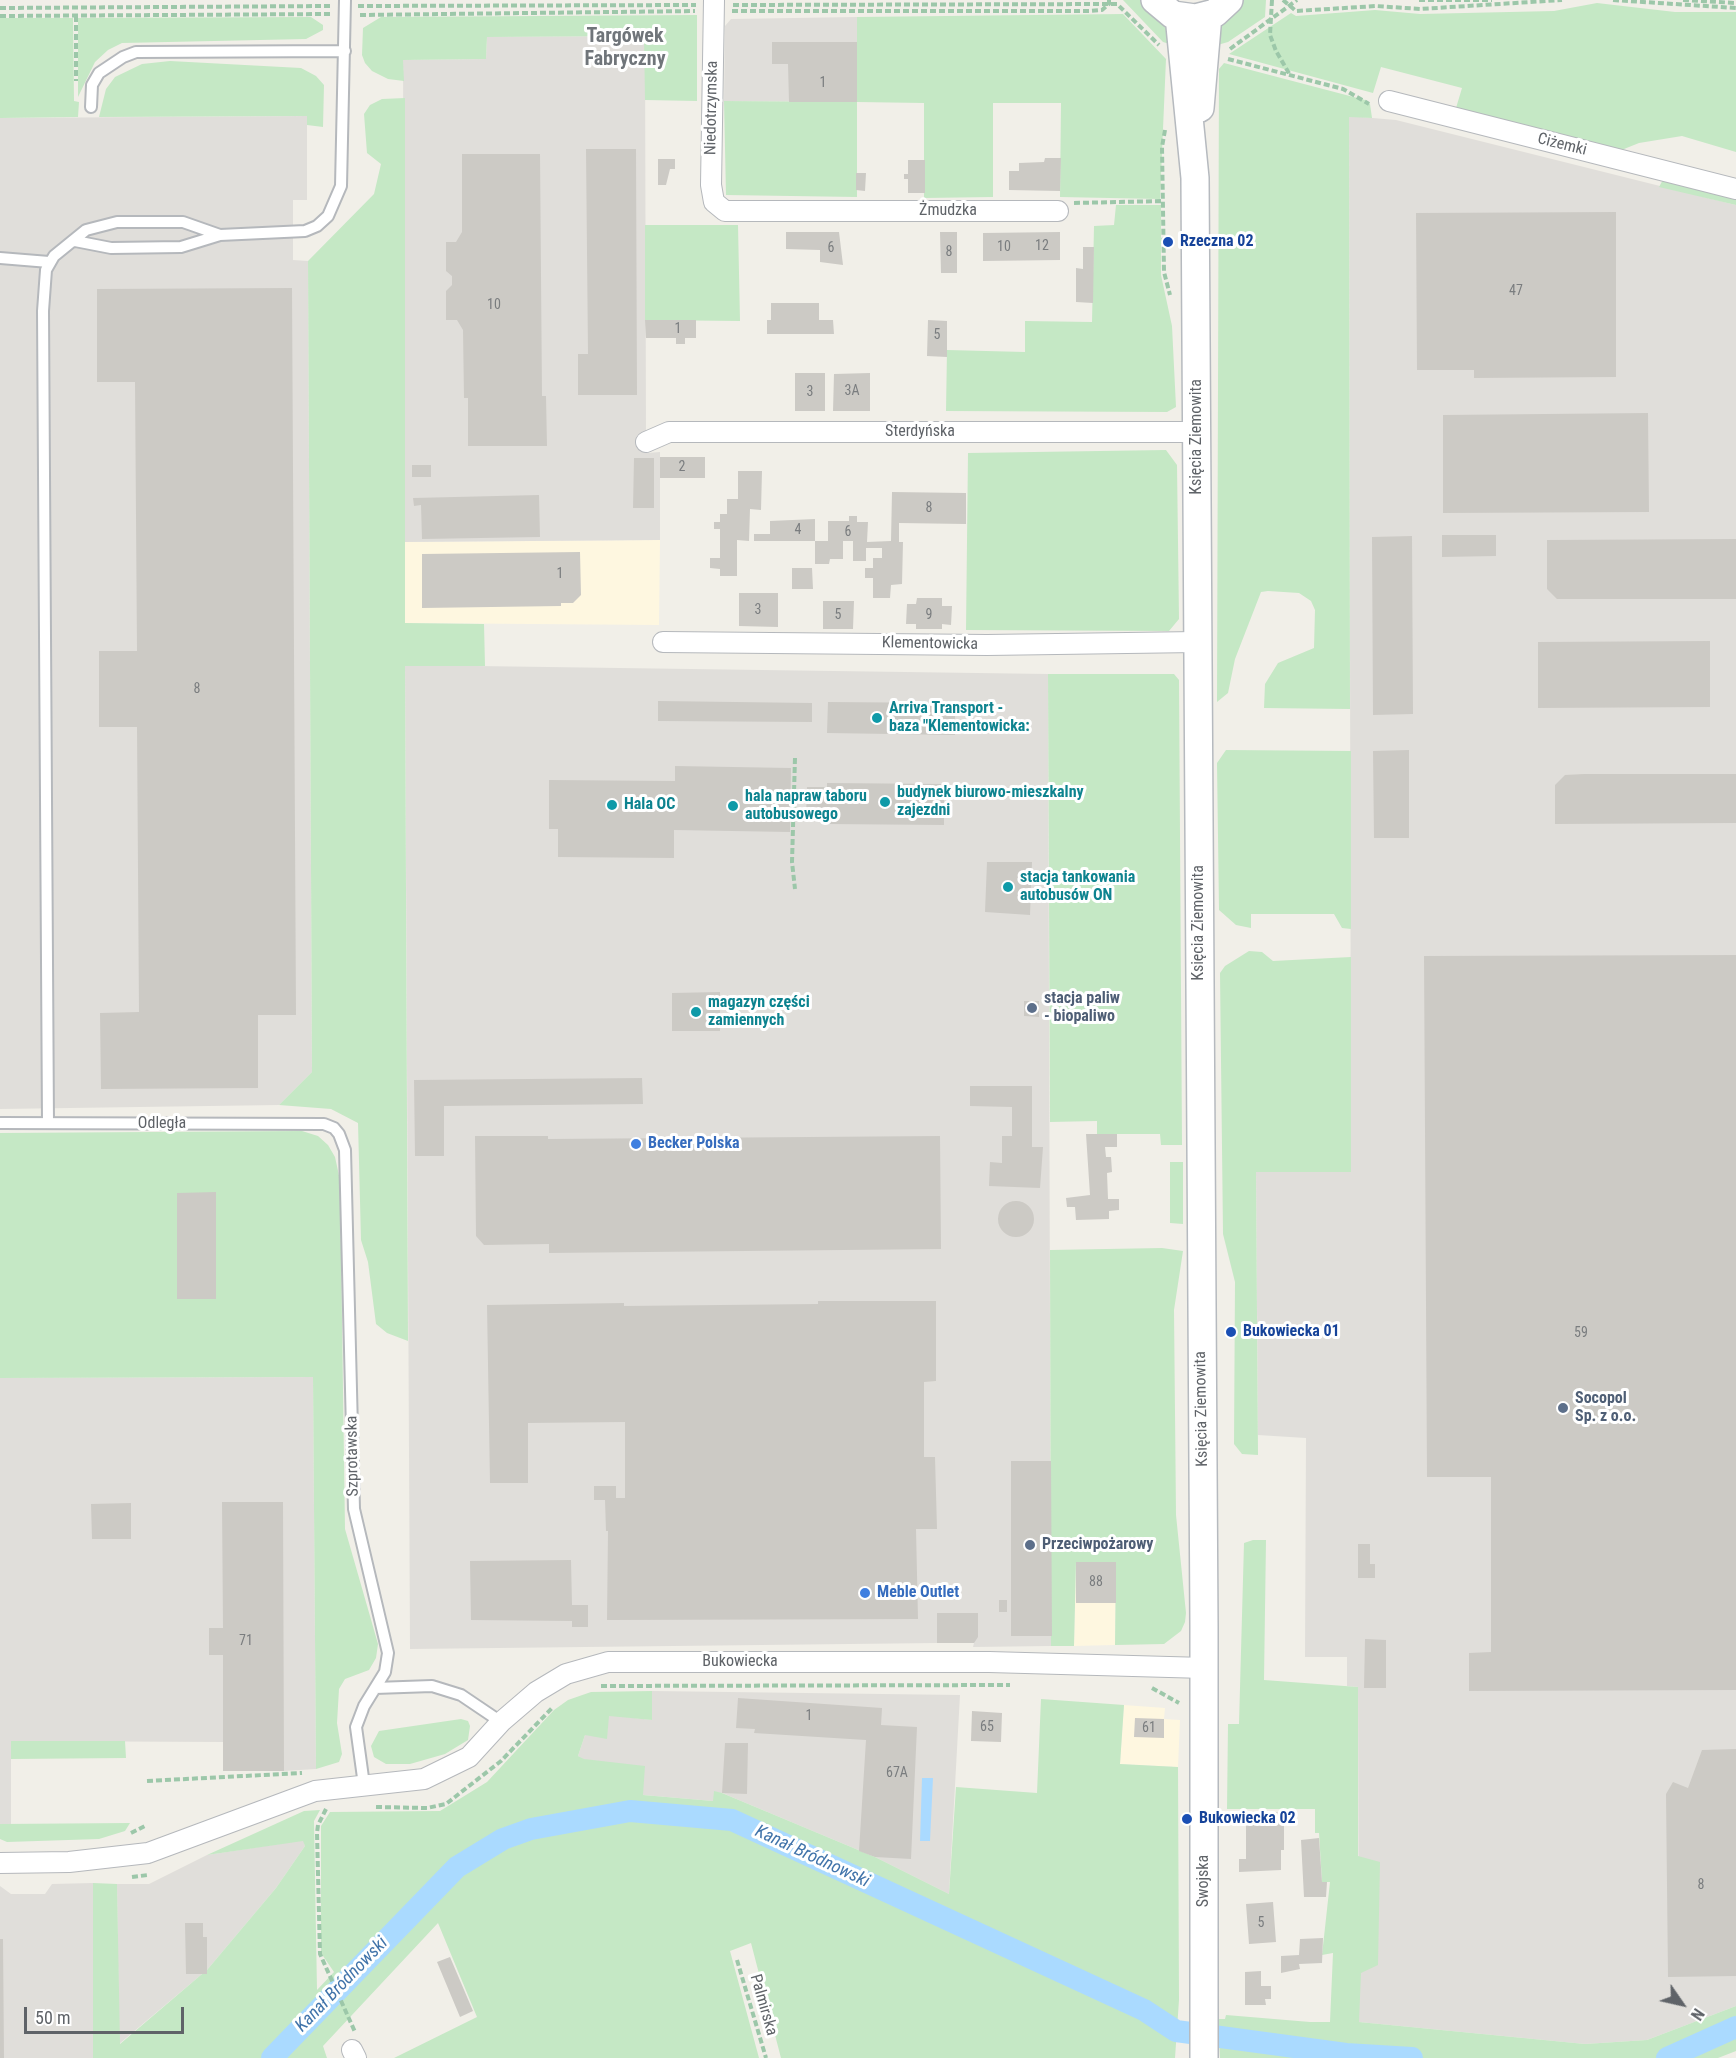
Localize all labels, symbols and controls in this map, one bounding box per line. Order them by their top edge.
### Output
district label: Targówek Fabryczny [584,25,666,72]
street label: Niedotrzymska [702,61,722,155]
house number: 1 [820,75,826,91]
street label: Ciżemki [1535,130,1589,160]
street label: Żmudzka [919,201,977,221]
place label: Rzeczna 02 [1180,232,1253,252]
marker: Rzeczna 02 [1161,235,1175,249]
house number: 12 [1035,238,1049,254]
house number: 10 [997,239,1011,255]
house number: 6 [828,240,834,256]
house number: 8 [946,244,952,260]
house number: 47 [1509,283,1523,299]
house number: 10 [487,297,501,313]
house number: 1 [675,321,681,337]
house number: 5 [934,327,940,343]
street label: Księcia Ziemowita [1187,379,1207,495]
house number: 3A [845,383,859,399]
house number: 3 [807,384,813,400]
street label: Sterdyńska [885,422,955,442]
house number: 2 [679,459,685,475]
house number: 8 [926,500,932,516]
house number: 4 [795,522,801,538]
house number: 6 [845,524,851,540]
house number: 1 [557,566,563,582]
house number: 3 [755,602,761,618]
house number: 5 [835,607,841,623]
house number: 9 [926,607,932,623]
street label: Klementowicka [882,634,978,654]
house number: 8 [194,681,200,697]
place label: Arriva Transport - baza "Klementowicka: [889,699,1030,737]
marker: Arriva Transport - baza "Klementowicka: [870,711,884,725]
place label: budynek biurowo-mieszkalny zajezdni [897,783,1084,821]
place label: hala napraw taboru autobusowego [745,787,867,825]
place label: Hala OC [624,795,675,815]
marker: budynek biurowo-mieszkalny zajezdni [878,795,892,809]
marker: Hala OC [605,798,619,812]
marker: hala napraw taboru autobusowego [726,799,740,813]
street label: Księcia Ziemowita [1189,865,1209,981]
place label: stacja tankowania autobusów ON [1020,868,1135,906]
marker: stacja tankowania autobusów ON [1001,880,1015,894]
place label: stacja paliw - biopaliwo [1044,989,1120,1027]
place label: magazyn części zamiennych [708,993,810,1031]
marker: stacja paliw - biopaliwo [1025,1001,1039,1015]
marker: magazyn części zamiennych [689,1005,703,1019]
street label: Odległa [138,1114,186,1134]
place label: Becker Polska [648,1134,740,1154]
marker: Becker Polska [629,1137,643,1151]
place label: Bukowiecka 01 [1243,1322,1340,1342]
marker: Bukowiecka 01 [1224,1325,1238,1339]
house number: 59 [1574,1325,1588,1341]
street label: Księcia Ziemowita [1191,1351,1213,1467]
place label: Socopol Sp. z o.o. [1575,1389,1636,1427]
marker: Socopol Sp. z o.o. [1556,1401,1570,1415]
street label: Szprotawska [343,1415,363,1497]
place label: Przeciwpożarowy [1042,1535,1153,1555]
marker: Przeciwpożarowy [1023,1538,1037,1552]
house number: 88 [1089,1574,1103,1590]
place label: Meble Outlet [877,1583,959,1603]
marker: Meble Outlet [858,1586,872,1600]
house number: 71 [239,1633,253,1649]
street label: Bukowiecka [702,1652,778,1672]
house number: 1 [806,1708,812,1724]
house number: 65 [980,1719,994,1735]
house number: 61 [1142,1720,1156,1736]
house number: 67A [886,1765,908,1781]
place label: Bukowiecka 02 [1199,1809,1296,1829]
marker: Bukowiecka 02 [1180,1812,1194,1826]
water label: Kanał Bródnowski [751,1821,873,1893]
street label: Swojska [1194,1855,1214,1907]
house number: 8 [1698,1877,1704,1893]
house number: 5 [1258,1915,1264,1931]
water label: Kanał Bródnowski [291,1933,393,2037]
street label: Palmirska [745,1972,781,2038]
north arrow [1652,1974,1712,2034]
scale bar [27,1995,188,2033]
text: N [1687,2005,1708,2024]
text: 50 m [35,2007,70,2028]

